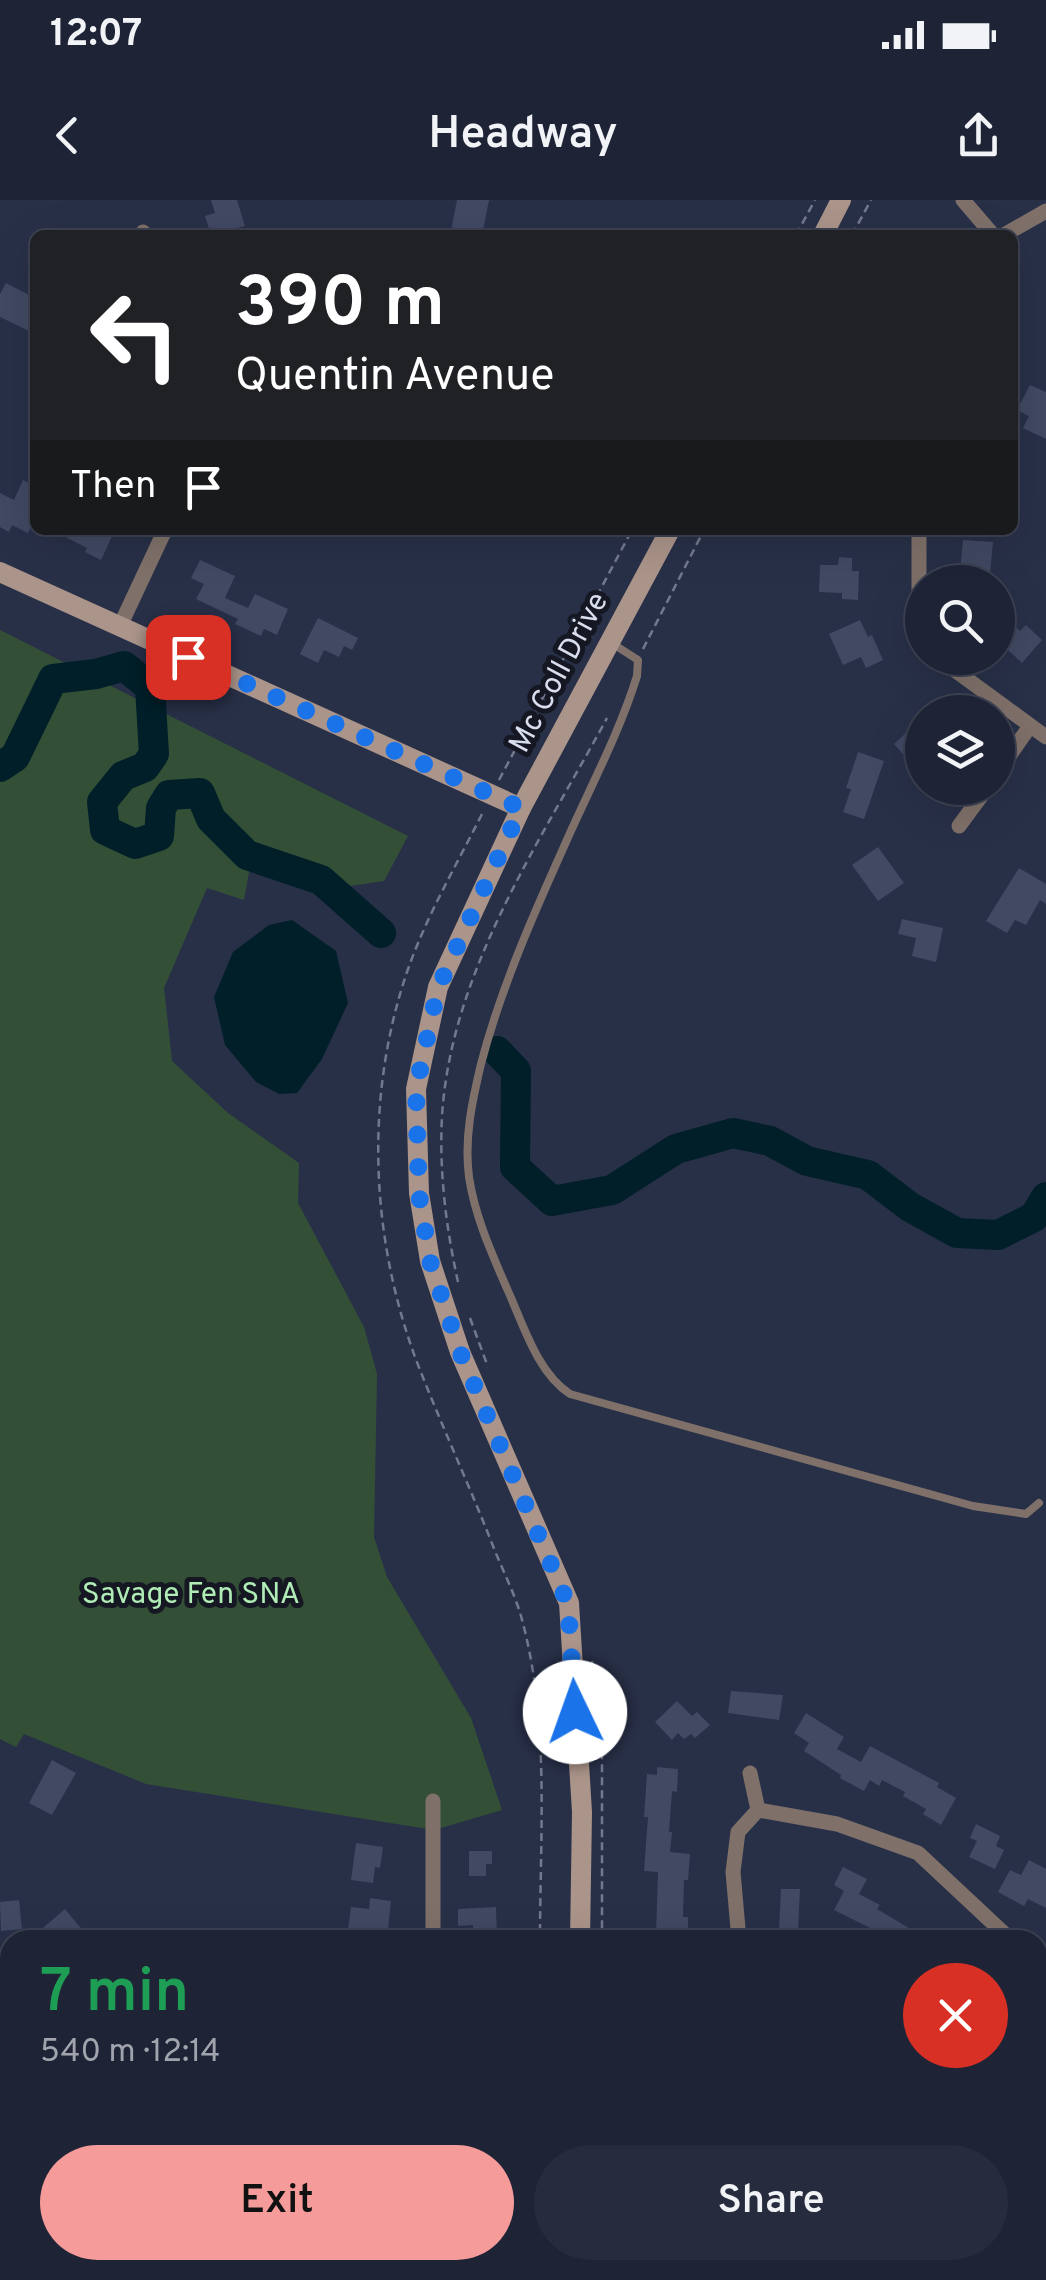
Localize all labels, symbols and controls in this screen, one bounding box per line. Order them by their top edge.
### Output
text: 12:07 [50,11,142,60]
text: Headway [428,107,618,164]
icon: back [40,108,95,163]
icon: share [951,108,1006,163]
text: 390 m [235,262,445,351]
icon: left [70,270,200,400]
text: Quentin Avenue [235,349,554,406]
icon: arrive [176,460,231,515]
text: Then [70,463,156,512]
map controls [905,565,1015,805]
button: search [905,565,1015,675]
street label: Mc Coll Drive [502,586,618,760]
pin [146,615,231,700]
icon: arrive [161,630,216,685]
button: layers [905,695,1015,805]
park label: Savage Fen SNA [82,1577,300,1614]
position arrow [523,1660,627,1764]
text: 7 min [40,1957,189,2033]
button: close [903,1963,1008,2068]
text: 540 m · 12:14 [40,2033,220,2073]
button: Exit [40,2145,514,2260]
button: Share [534,2145,1008,2260]

